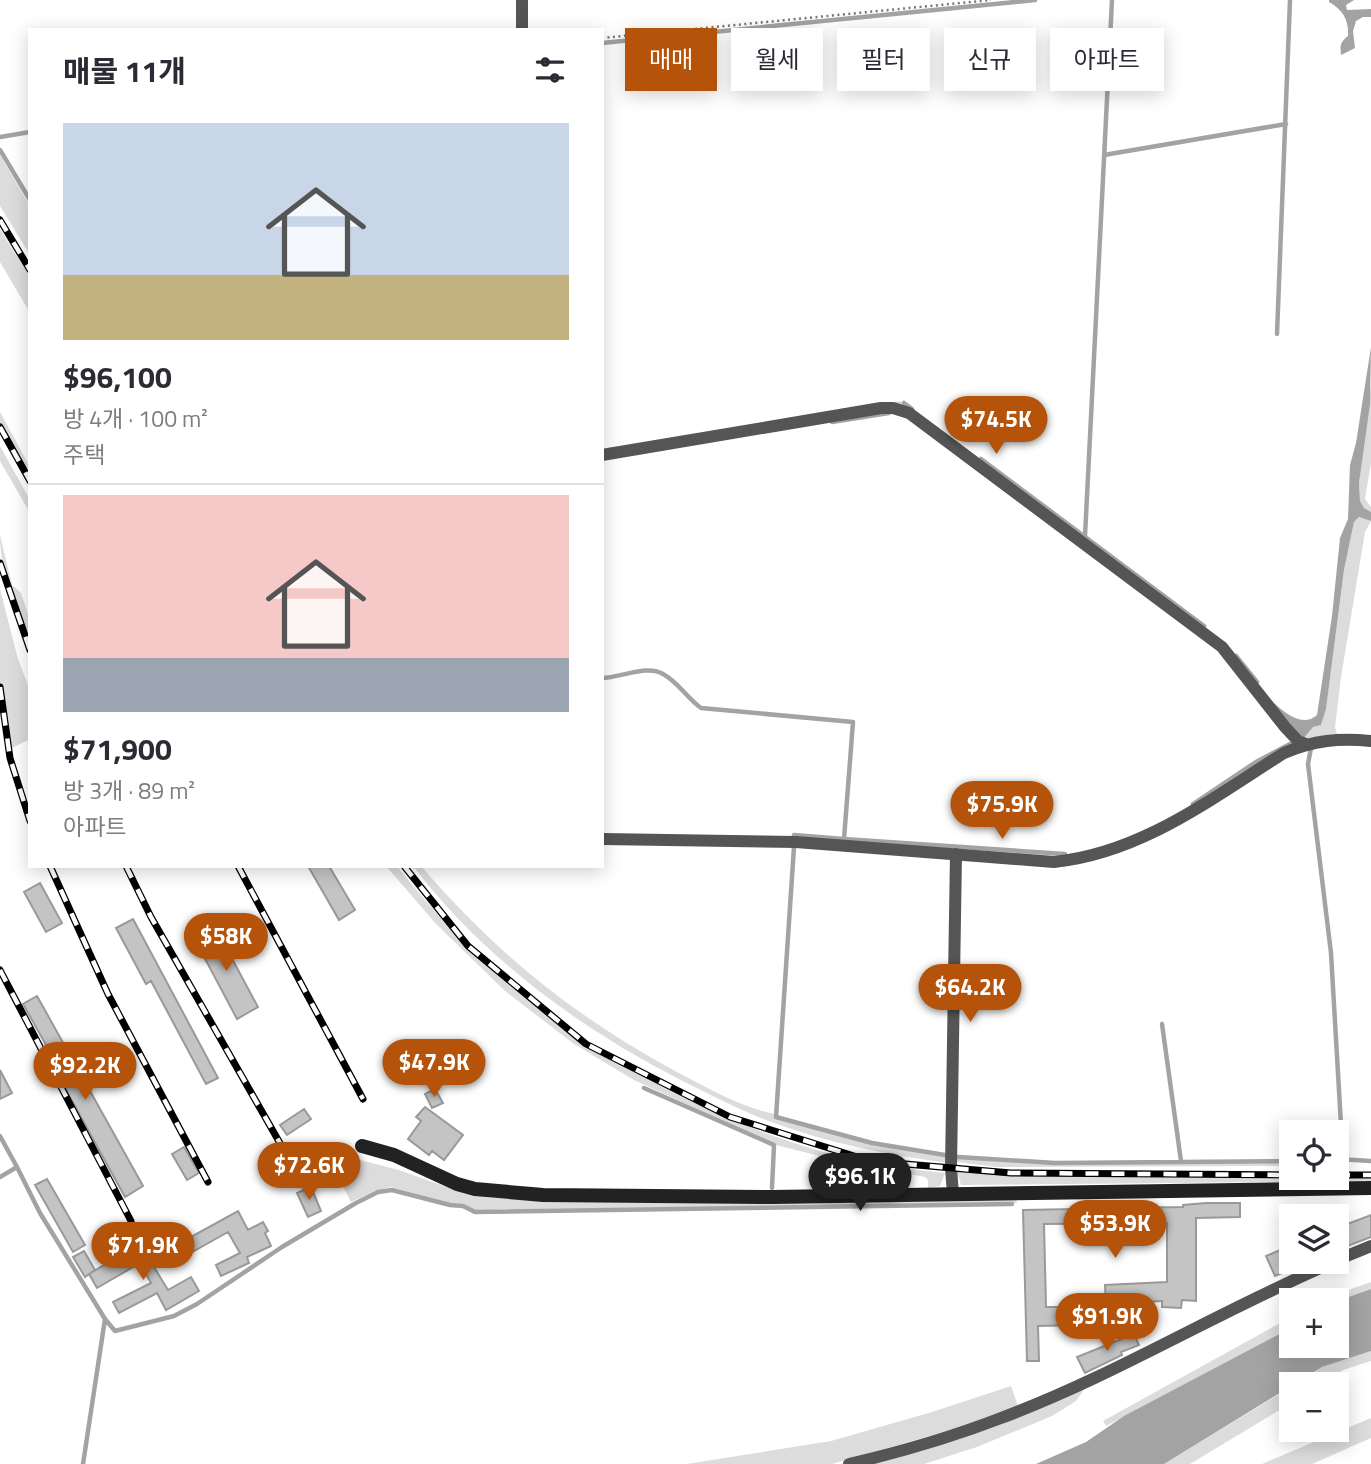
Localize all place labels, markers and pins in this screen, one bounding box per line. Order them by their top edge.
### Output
pin: $74.5K [939,396,1053,456]
pin: $75.9K [945,782,1059,841]
pin: $58K [185,914,267,973]
pin: $64.2K [913,964,1027,1024]
pin: $47.9K [377,1040,491,1099]
pin: $92.2K [28,1042,142,1102]
pin: $72.6K [252,1142,366,1202]
pin: $96.1K [803,1154,917,1213]
pin: $53.9K [1058,1200,1172,1260]
pin: $71.9K [86,1222,200,1282]
pin: $91.9K [1050,1294,1164,1353]

